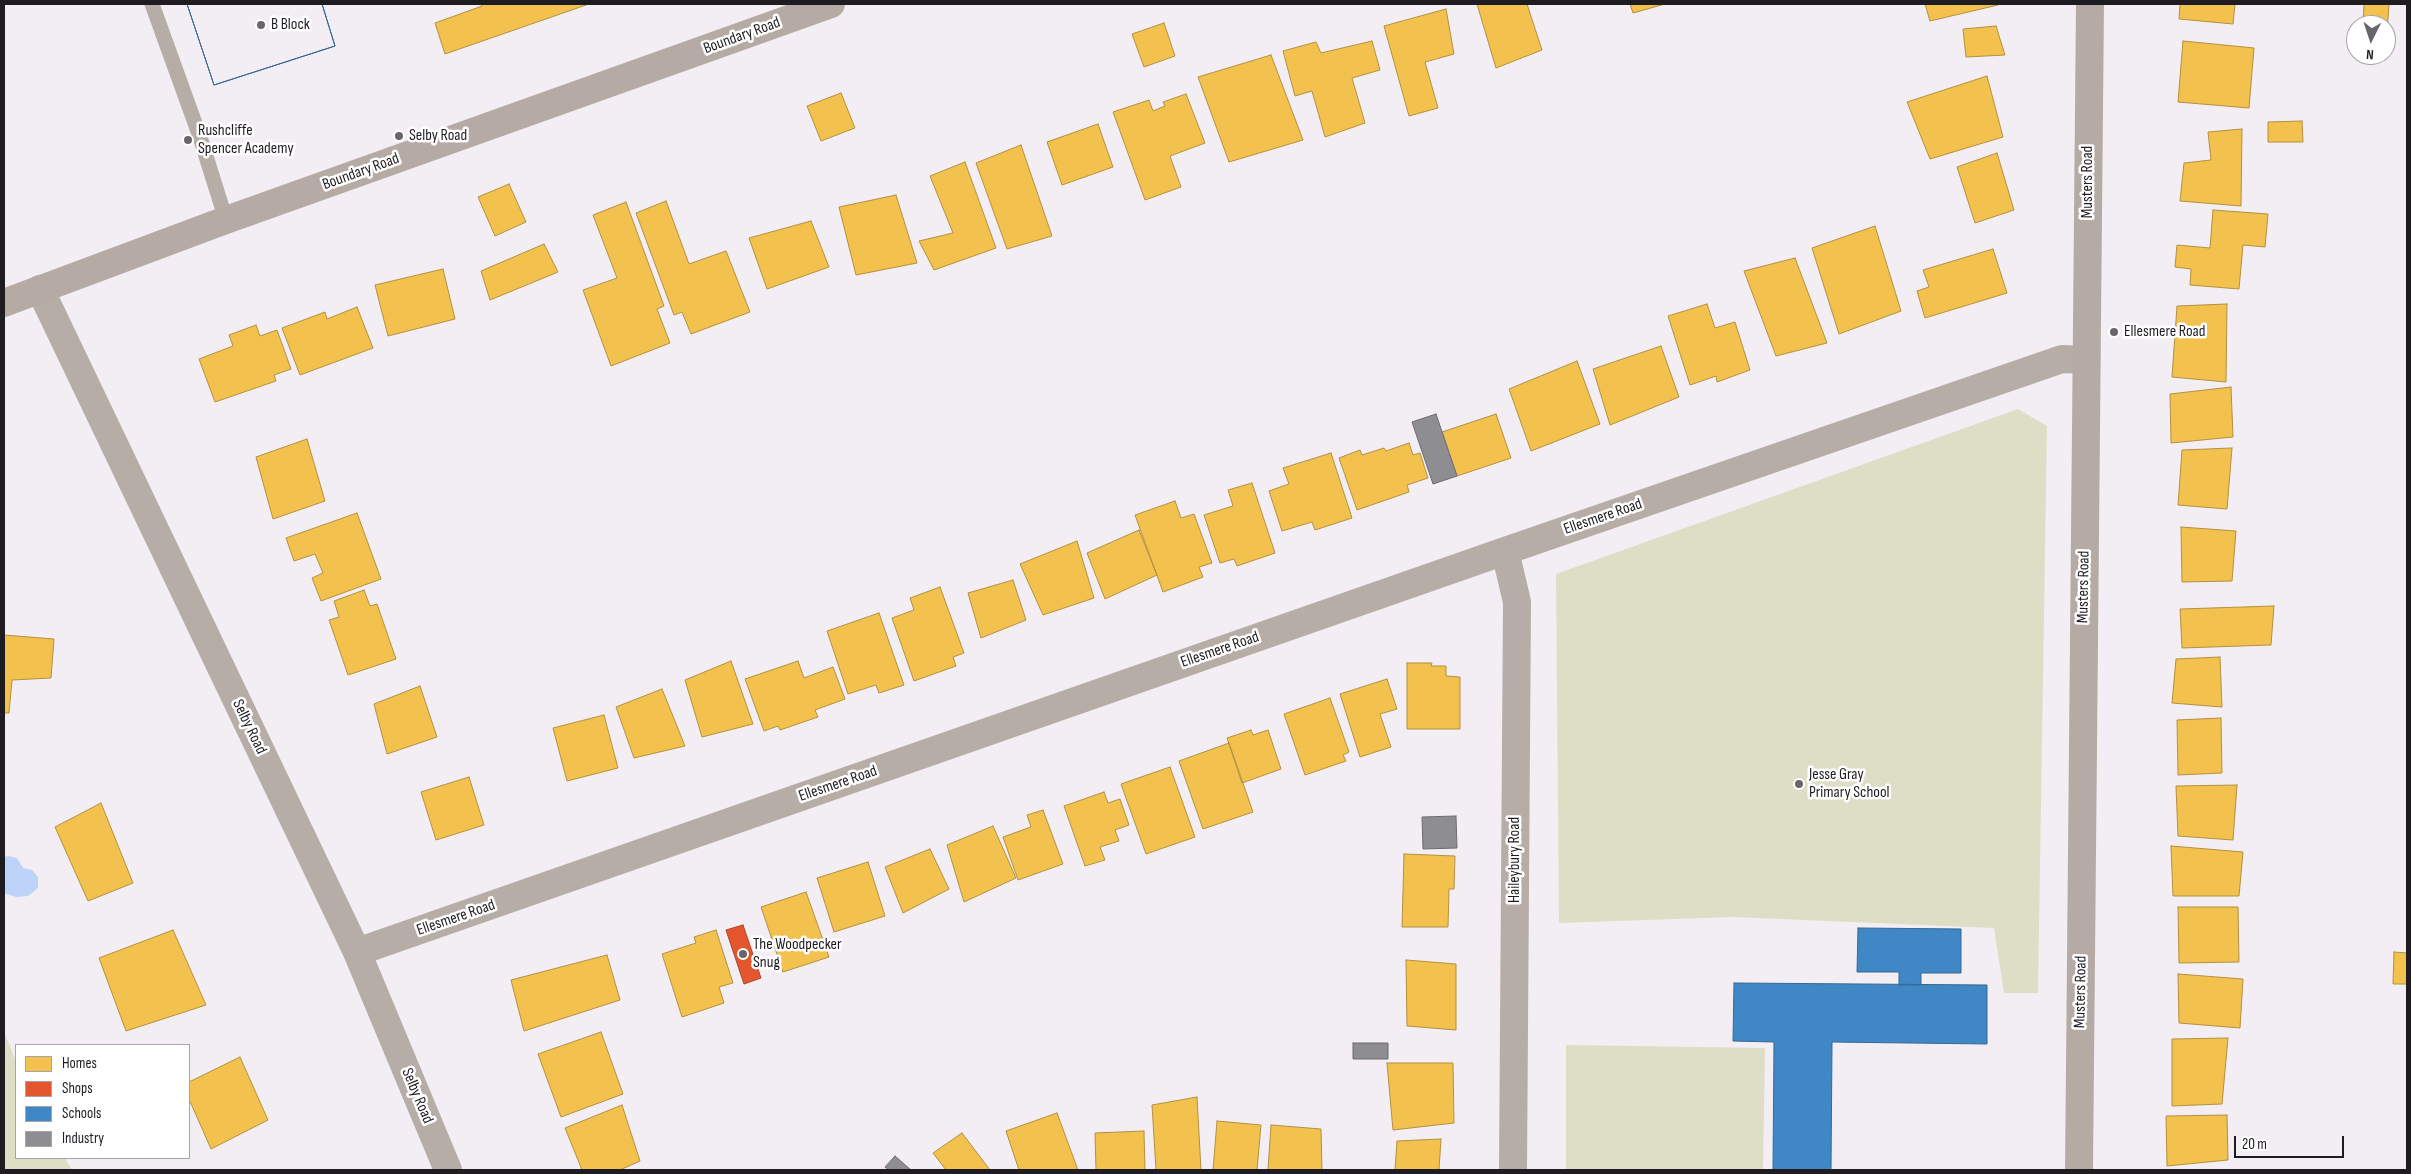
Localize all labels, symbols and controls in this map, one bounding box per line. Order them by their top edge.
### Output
street label: Boundary Road [701,13,783,59]
place label: B Block [271,15,310,35]
north arrow [2346,15,2396,65]
marker: B Block [255,19,267,31]
text: N [2366,46,2374,63]
place label: Rushcliffe Spencer Academy [198,121,294,159]
place label: Selby Road [409,126,467,146]
marker: Selby Road [393,130,405,142]
marker: Rushcliffe Spencer Academy [182,134,194,146]
street label: Musters Road [2078,146,2098,218]
street label: Boundary Road [320,149,402,195]
place label: Ellesmere Road [2124,322,2205,342]
marker: Ellesmere Road [2108,326,2120,338]
street label: Ellesmere Road [1561,495,1645,539]
street label: Musters Road [2074,551,2094,623]
street label: Ellesmere Road [1178,628,1262,672]
street label: Selby Road [228,697,270,757]
street label: Ellesmere Road [796,762,880,806]
place label: Jesse Gray Primary School [1809,765,1890,803]
marker: Jesse Gray Primary School [1793,778,1805,790]
street label: Haileybury Road [1505,817,1525,903]
street label: Ellesmere Road [414,896,498,940]
place label: The Woodpecker Snug [753,935,842,973]
marker: The Woodpecker Snug [737,948,749,960]
street label: Musters Road [2071,956,2091,1028]
legend [15,1044,190,1159]
text: Homes [62,1054,97,1073]
street label: Selby Road [397,1065,437,1127]
text: Shops [62,1079,93,1098]
text: Schools [62,1104,101,1123]
scale bar [2236,1126,2346,1158]
text: Industry [62,1129,104,1148]
text: 20 m [2242,1135,2267,1154]

